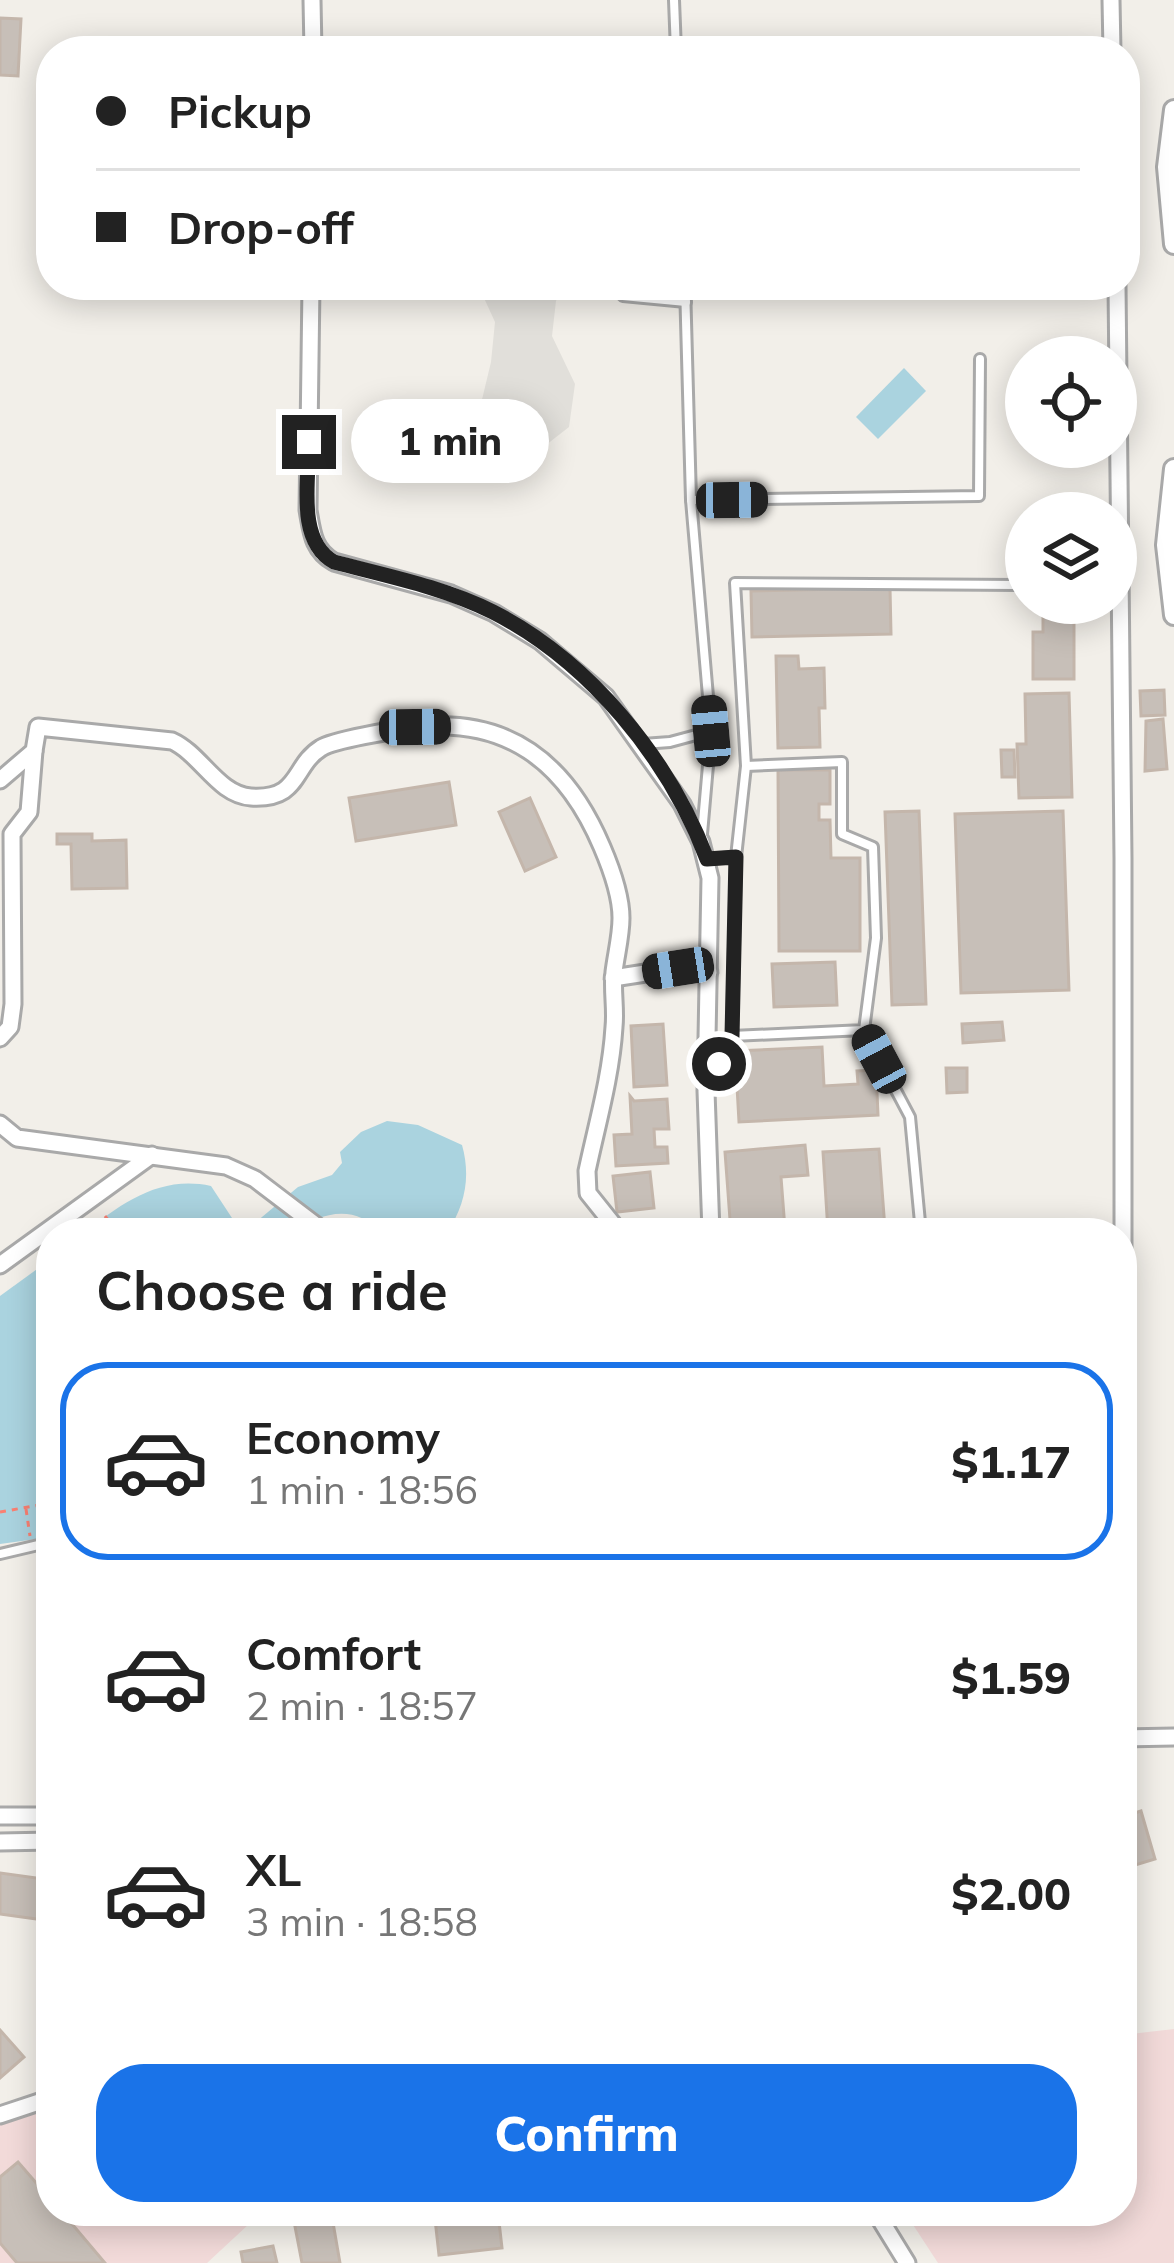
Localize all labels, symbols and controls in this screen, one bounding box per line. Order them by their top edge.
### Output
text: Pickup [168,83,312,139]
text: Drop-off [168,199,354,255]
map controls [1005,336,1137,624]
button: locate [1005,336,1137,468]
callout: 1 min [351,400,549,484]
route end [282,415,336,469]
text: 1 min [398,416,502,465]
car [696,481,768,519]
button: layers [1005,492,1137,624]
car [690,694,732,768]
car [379,708,451,746]
car [640,945,716,991]
car [846,1019,912,1099]
route start [692,1037,746,1091]
text: Choose a ride [96,1256,448,1324]
icon: car [102,1407,210,1515]
text: Economy [246,1409,440,1465]
text: $1.17 [951,1433,1071,1489]
text: 1 min · 18:56 [246,1465,478,1514]
icon: car [102,1623,210,1731]
text: Comfort [246,1625,421,1681]
text: $1.59 [951,1649,1071,1705]
text: 2 min · 18:57 [246,1681,478,1730]
icon: car [102,1839,210,1947]
text: XL [246,1841,301,1897]
text: $2.00 [951,1865,1071,1921]
text: 3 min · 18:58 [246,1897,478,1946]
button: Confirm [96,2064,1077,2202]

